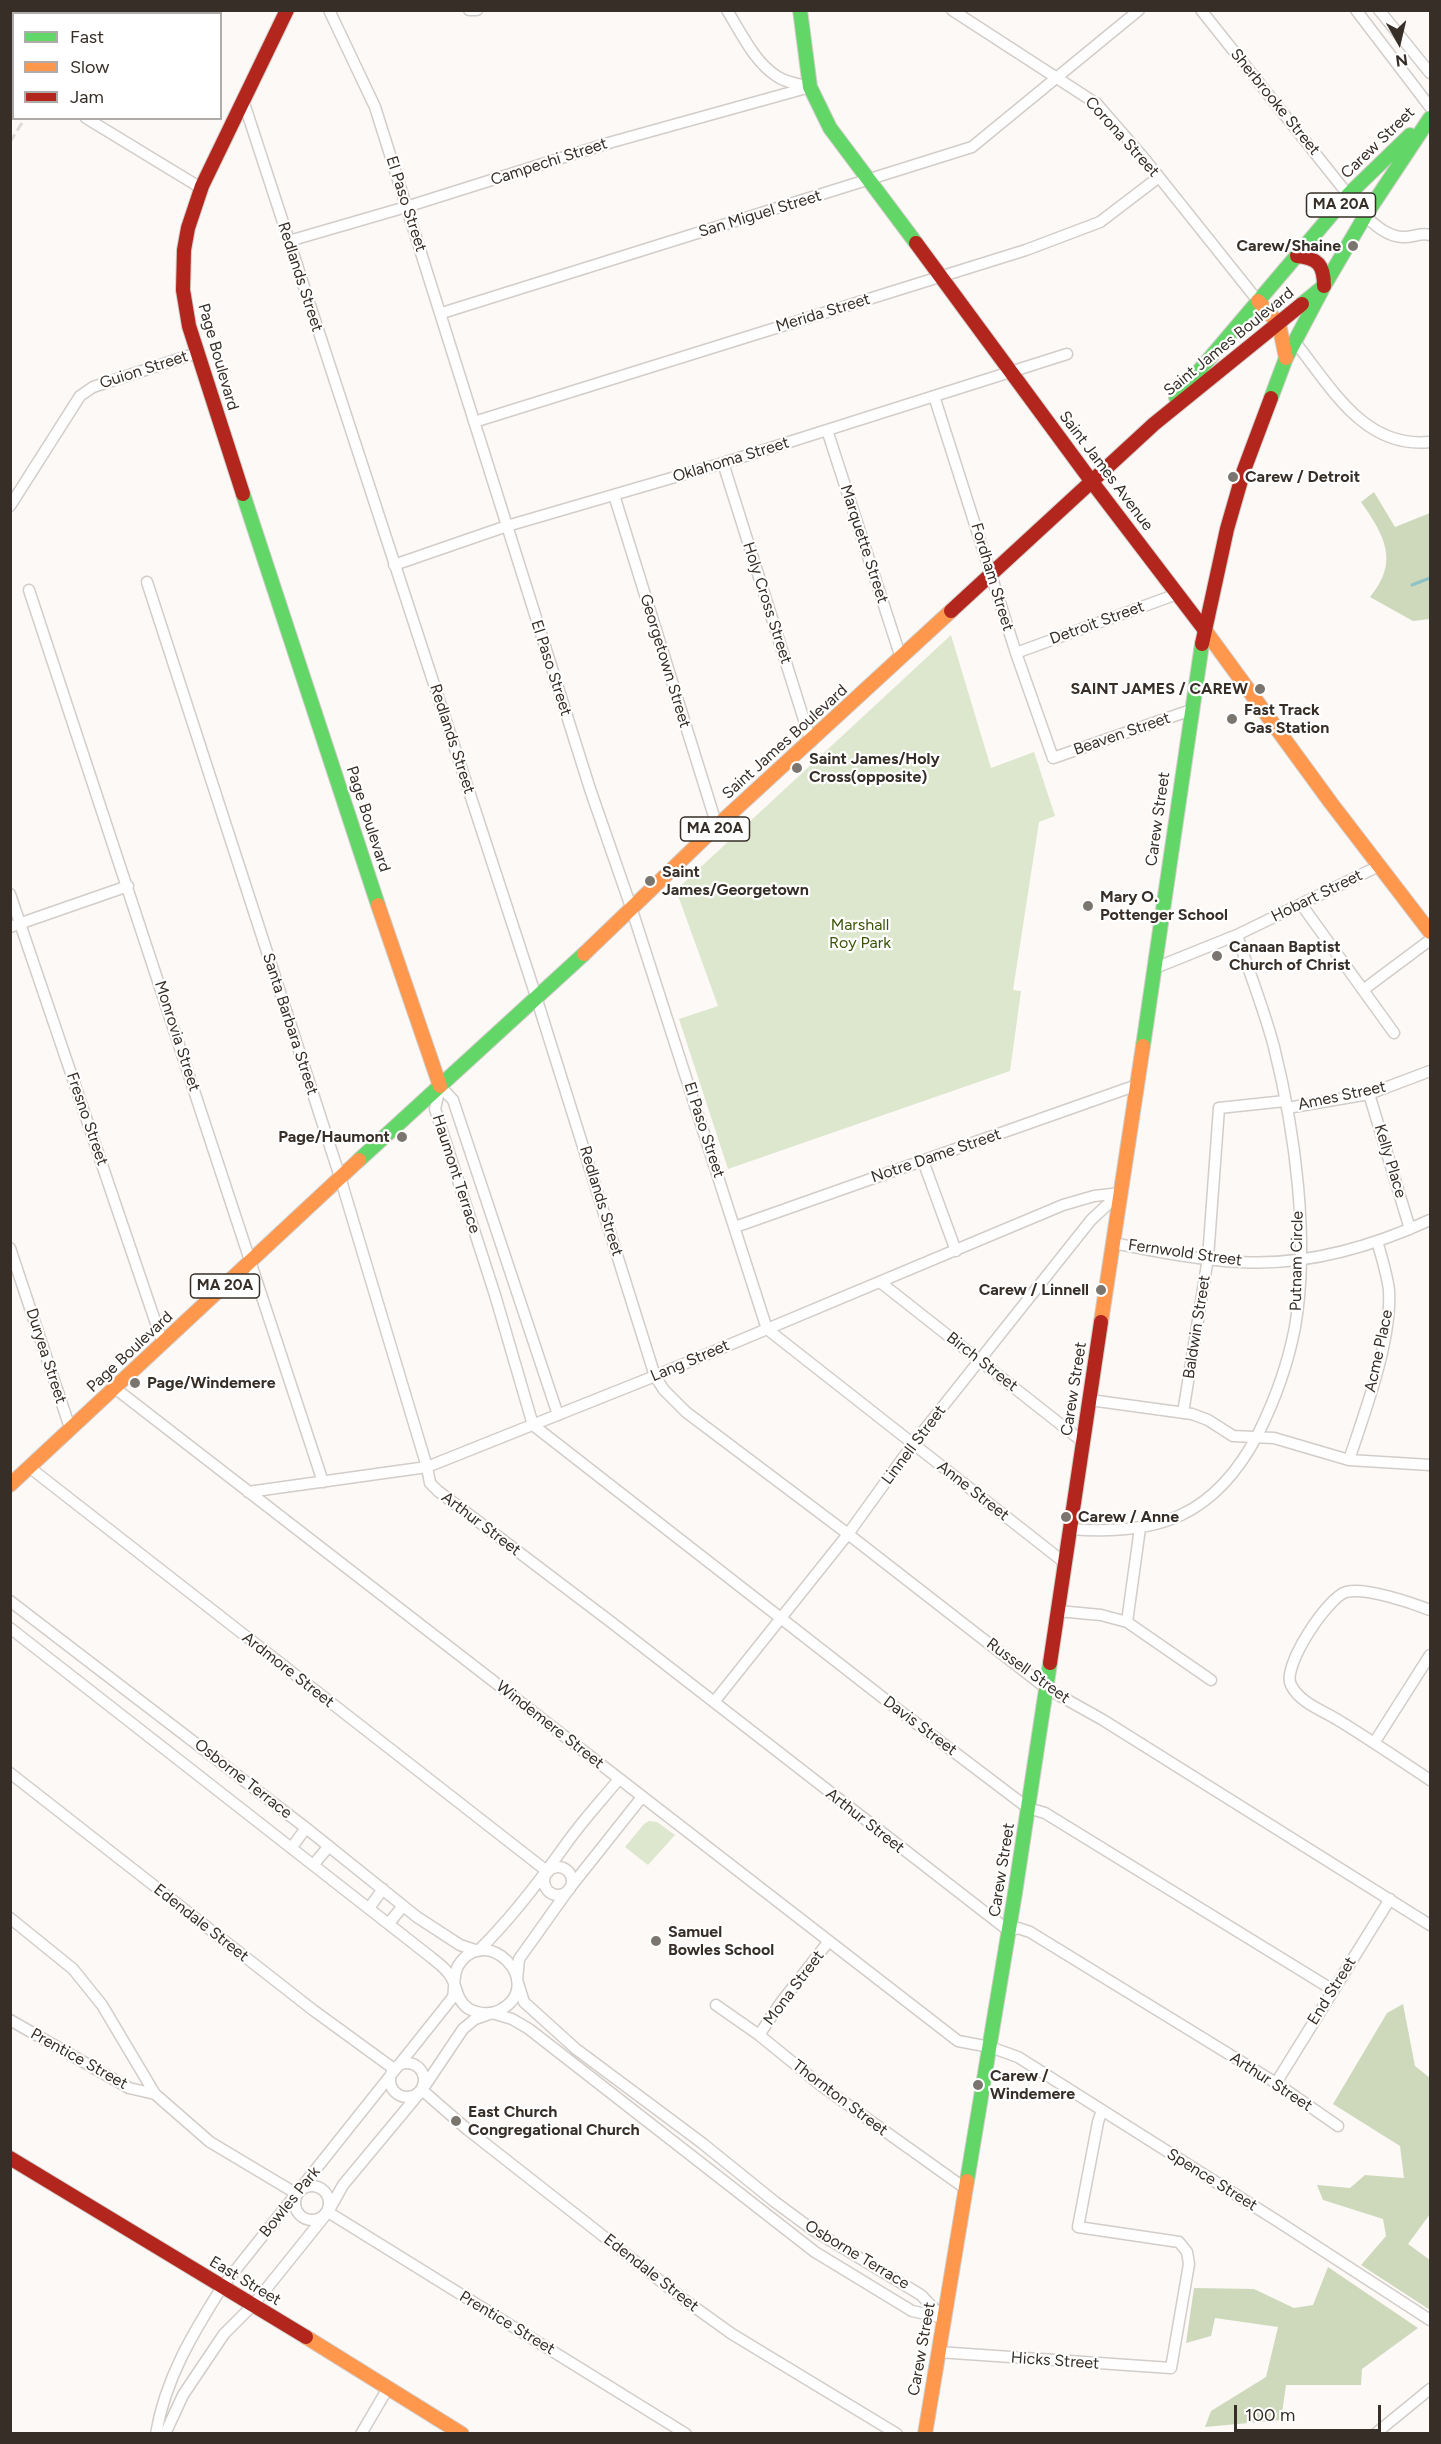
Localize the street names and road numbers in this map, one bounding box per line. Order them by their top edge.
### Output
street label: Sherbrooke Street [1226,45,1324,159]
street label: Corona Street [1081,93,1163,181]
street label: Carew Street [1337,103,1419,183]
street label: Campechi Street [488,134,610,190]
street label: El Paso Street [381,154,431,254]
street label: San Miguel Street [696,186,824,242]
road number: MA 20A [1306,193,1376,217]
street label: Redlands Street [273,220,327,334]
street label: Saint James Boulevard [1160,284,1298,400]
street label: Merida Street [773,290,873,336]
street label: Page Boulevard [194,301,242,413]
street label: Guion Street [97,347,191,393]
street label: Saint James Avenue [1055,407,1157,535]
street label: Oklahoma Street [671,433,791,487]
street label: Marquette Street [836,482,892,606]
street label: Fordham Street [966,521,1018,633]
street label: Holy Cross Street [738,540,796,666]
street label: Georgetown Street [635,592,695,730]
street label: Detroit Street [1047,597,1147,649]
street label: El Paso Street [526,618,576,718]
street label: Saint James Boulevard [718,681,852,803]
street label: Redlands Street [425,682,479,796]
street label: Beaven Street [1071,708,1173,760]
street label: Page Boulevard [342,764,394,874]
street label: Carew Street [1142,771,1174,867]
road number: MA 20A [680,817,750,841]
street label: Hobart Street [1268,866,1366,926]
street label: Santa Barbara Street [258,951,322,1097]
street label: Monrovia Street [150,978,204,1094]
street label: Fresno Street [62,1070,112,1168]
street label: Ames Street [1296,1077,1388,1115]
street label: El Paso Street [679,1080,729,1180]
street label: Haumont Terrace [428,1112,484,1236]
street label: Kelly Place [1370,1122,1410,1200]
street label: Notre Dame Street [869,1125,1003,1187]
street label: Redlands Street [575,1144,627,1258]
street label: Putnam Circle [1287,1211,1307,1311]
street label: Fernwold Street [1127,1236,1243,1270]
road number: MA 20A [190,1274,260,1298]
street label: Baldwin Street [1179,1274,1215,1380]
street label: Duryea Street [22,1306,70,1406]
street label: Page Boulevard [83,1307,177,1397]
street label: Acme Place [1361,1308,1397,1394]
street label: Birch Street [943,1328,1021,1396]
street label: Lang Street [648,1336,732,1386]
street label: Carew Street [1057,1341,1091,1437]
street label: Linnell Street [878,1402,950,1488]
street label: Anne Street [933,1457,1013,1525]
street label: Arthur Street [438,1488,524,1560]
street label: Ardmore Street [238,1628,338,1712]
street label: Russell Street [983,1634,1073,1708]
street label: Windemere Street [492,1677,608,1773]
street label: Davis Street [879,1692,961,1760]
street label: Osborne Terrace [190,1735,296,1823]
street label: Arthur Street [822,1784,908,1858]
street label: Carew Street [985,1822,1019,1918]
street label: Edendale Street [150,1880,252,1966]
street label: Mona Street [760,1947,828,2029]
street label: End Street [1304,1953,1360,2029]
street label: Prentice Street [27,2024,131,2094]
street label: Arthur Street [1226,2048,1316,2116]
street label: Thornton Street [789,2056,891,2140]
street label: Spence Street [1163,2145,1261,2215]
street label: Bowles Park [256,2163,324,2241]
street label: Osborne Terrace [801,2216,913,2294]
street label: Edendale Street [600,2230,702,2316]
street label: East Street [206,2252,284,2310]
street label: Prentice Street [456,2287,558,2359]
street label: Carew Street [904,2301,940,2397]
street label: Hicks Street [1010,2348,1100,2374]

